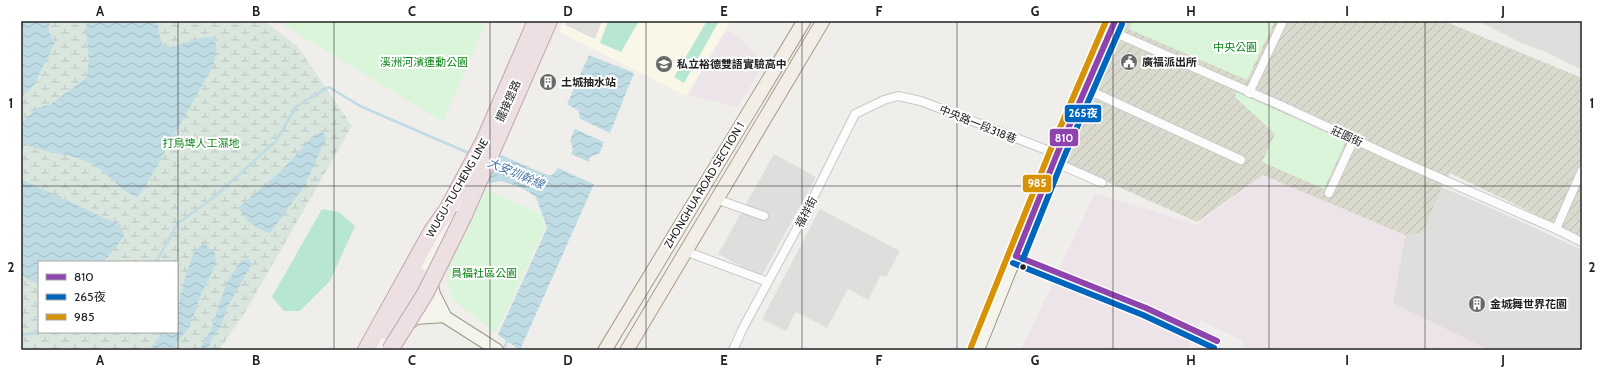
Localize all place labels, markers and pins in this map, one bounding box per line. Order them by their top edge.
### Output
public building icon: 廣福派出所 [1119,52,1139,72]
school or university icon: 私立裕德雙語實驗高中 [654,54,674,74]
place label: 廣福派出所 [1142,55,1197,69]
place label: 私立裕德雙語實驗高中 [676,57,787,71]
building icon: 土城抽水站 [538,72,558,92]
place label: 土城抽水站 [561,75,616,89]
unlabelled marker [1018,262,1028,272]
building icon: 金城舞世界花園 [1467,294,1487,314]
place label: 金城舞世界花園 [1490,297,1567,311]

